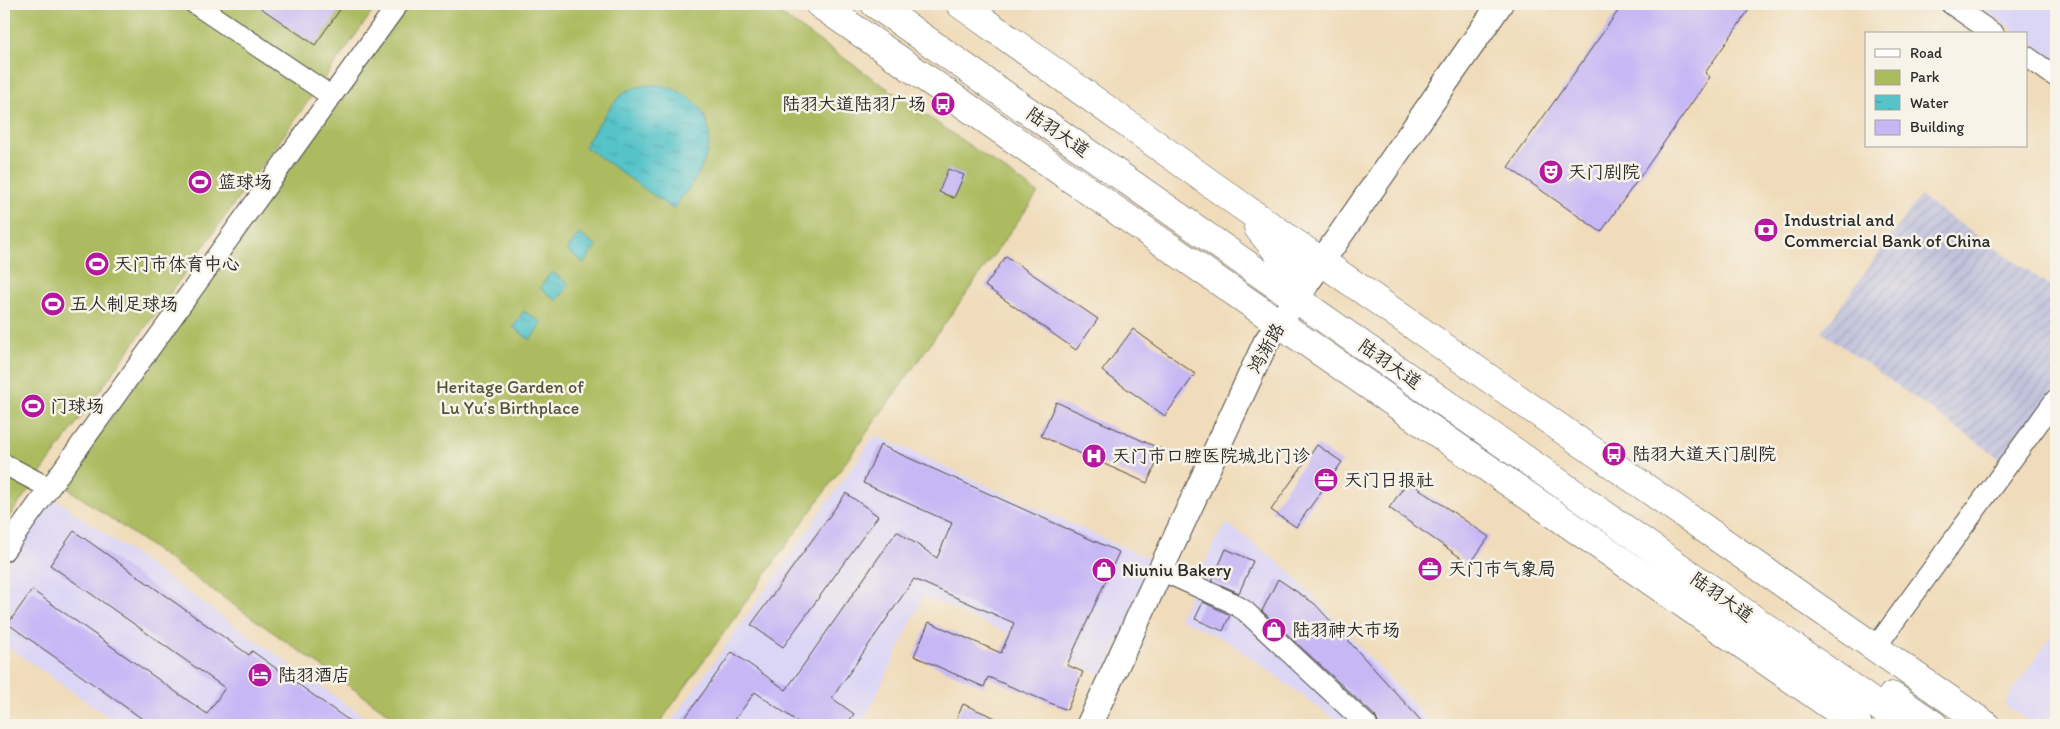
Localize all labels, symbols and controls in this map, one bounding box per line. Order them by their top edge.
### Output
legend [1865,32,2028,148]
text: Road [1910,44,1943,62]
text: Park [1910,68,1940,86]
bus stop icon: 陆羽大道陆羽广场 [930,91,956,117]
place label: 陆羽大道陆羽广场 [782,93,926,115]
text: Water [1910,94,1949,112]
street label: 陆羽大道 [1022,102,1094,162]
text: Building [1910,118,1964,136]
theatre icon: 天门剧院 [1538,159,1564,185]
place label: 天门剧院 [1568,161,1640,183]
sports icon: 篮球场 [187,169,213,195]
place label: 篮球场 [218,171,272,193]
place label: Industrial and Commercial Bank of China [1784,209,1991,252]
bank icon: Industrial and Commercial Bank of China [1753,217,1779,243]
sports icon: 天门市体育中心 [84,251,110,277]
place label: 天门市体育中心 [114,253,240,275]
sports icon: 五人制足球场 [40,291,66,317]
place label: 五人制足球场 [70,293,178,315]
street label: 鸿渐路 [1243,319,1289,377]
street label: 陆羽大道 [1354,334,1426,394]
park label: Heritage Garden of Lu Yu’s Birthplace [436,376,584,419]
sports icon: 门球场 [20,393,46,419]
place label: 门球场 [50,395,104,417]
bus stop icon: 陆羽大道天门剧院 [1601,441,1627,467]
hospital icon: 天门市口腔医院城北门诊 [1081,443,1107,469]
place label: 陆羽大道天门剧院 [1632,443,1776,465]
place label: 天门市口腔医院城北门诊 [1112,445,1310,467]
office icon: 天门日报社 [1313,467,1339,493]
place label: 天门日报社 [1344,469,1434,491]
office icon: 天门市气象局 [1417,556,1443,582]
shop icon: Niuniu Bakery [1091,557,1117,583]
place label: 天门市气象局 [1448,558,1556,580]
place label: Niuniu Bakery [1122,559,1232,581]
street label: 陆羽大道 [1686,567,1758,627]
shop icon: 陆羽神大市场 [1261,617,1287,643]
place label: 陆羽神大市场 [1292,619,1400,641]
hotel icon: 陆羽酒店 [247,662,273,688]
place label: 陆羽酒店 [278,664,350,686]

